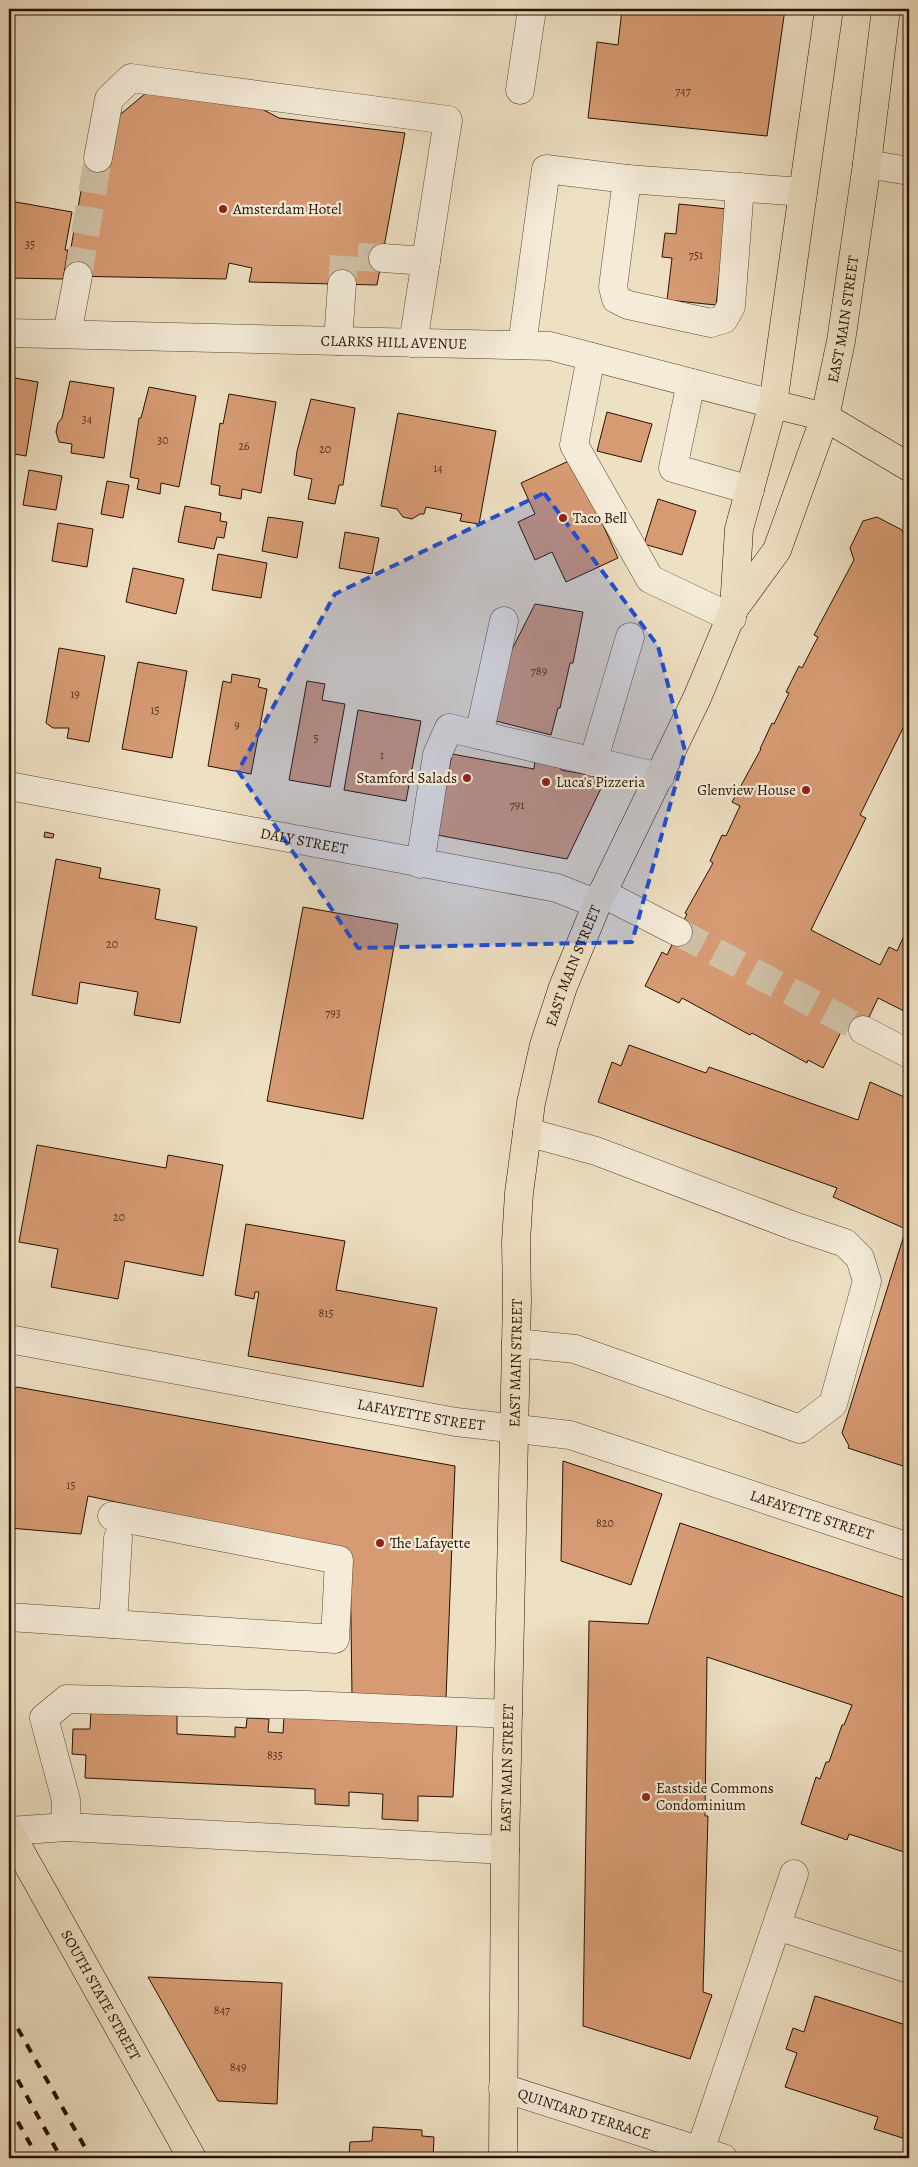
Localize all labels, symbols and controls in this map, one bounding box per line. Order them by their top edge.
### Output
house number: 747 [675,83,692,99]
place label: Amsterdam Hotel [232,199,342,219]
marker: Amsterdam Hotel [217,203,229,215]
house number: 35 [25,236,35,252]
house number: 751 [689,247,703,263]
street label: EAST MAIN STREET [822,253,864,385]
street label: CLARKS HILL AVENUE [320,330,467,354]
house number: 34 [82,411,93,427]
house number: 30 [157,432,169,448]
house number: 26 [238,438,250,454]
house number: 20 [319,441,331,457]
house number: 14 [433,460,443,476]
place label: Taco Bell [573,508,627,528]
marker: Taco Bell [557,512,569,524]
house number: 789 [531,663,547,679]
house number: 19 [70,686,80,702]
house number: 15 [150,702,160,718]
house number: 9 [234,717,240,733]
house number: 5 [313,730,319,746]
house number: 1 [380,747,384,763]
place label: Stamford Salads [356,768,457,788]
marker: Stamford Salads [461,772,473,784]
place label: Luca's Pizzeria [556,772,645,792]
marker: Luca's Pizzeria [540,776,552,788]
place label: Glenview House [697,780,796,800]
marker: Glenview House [800,784,812,796]
house number: 791 [510,797,524,813]
street label: DALY STREET [259,823,350,859]
street label: EAST MAIN STREET [541,901,606,1029]
house number: 20 [106,936,118,952]
house number: 793 [325,1005,341,1021]
house number: 20 [113,1209,125,1225]
street label: EAST MAIN STREET [504,1298,527,1428]
house number: 815 [318,1305,334,1321]
street label: LAFAYETTE STREET [356,1394,487,1435]
house number: 15 [66,1477,76,1493]
street label: LAFAYETTE STREET [747,1485,877,1545]
house number: 820 [596,1515,614,1531]
place label: The Lafayette [390,1533,471,1553]
marker: The Lafayette [374,1537,386,1549]
street label: EAST MAIN STREET [495,1703,518,1833]
house number: 835 [267,1747,283,1763]
place label: Eastside Commons Condominium [656,1778,774,1815]
marker: Eastside Commons Condominium [640,1791,652,1803]
street label: SOUTH STATE STREET [56,1926,146,2065]
house number: 847 [214,2002,231,2018]
house number: 849 [230,2059,246,2075]
street label: QUINTARD TERRACE [515,2083,653,2144]

